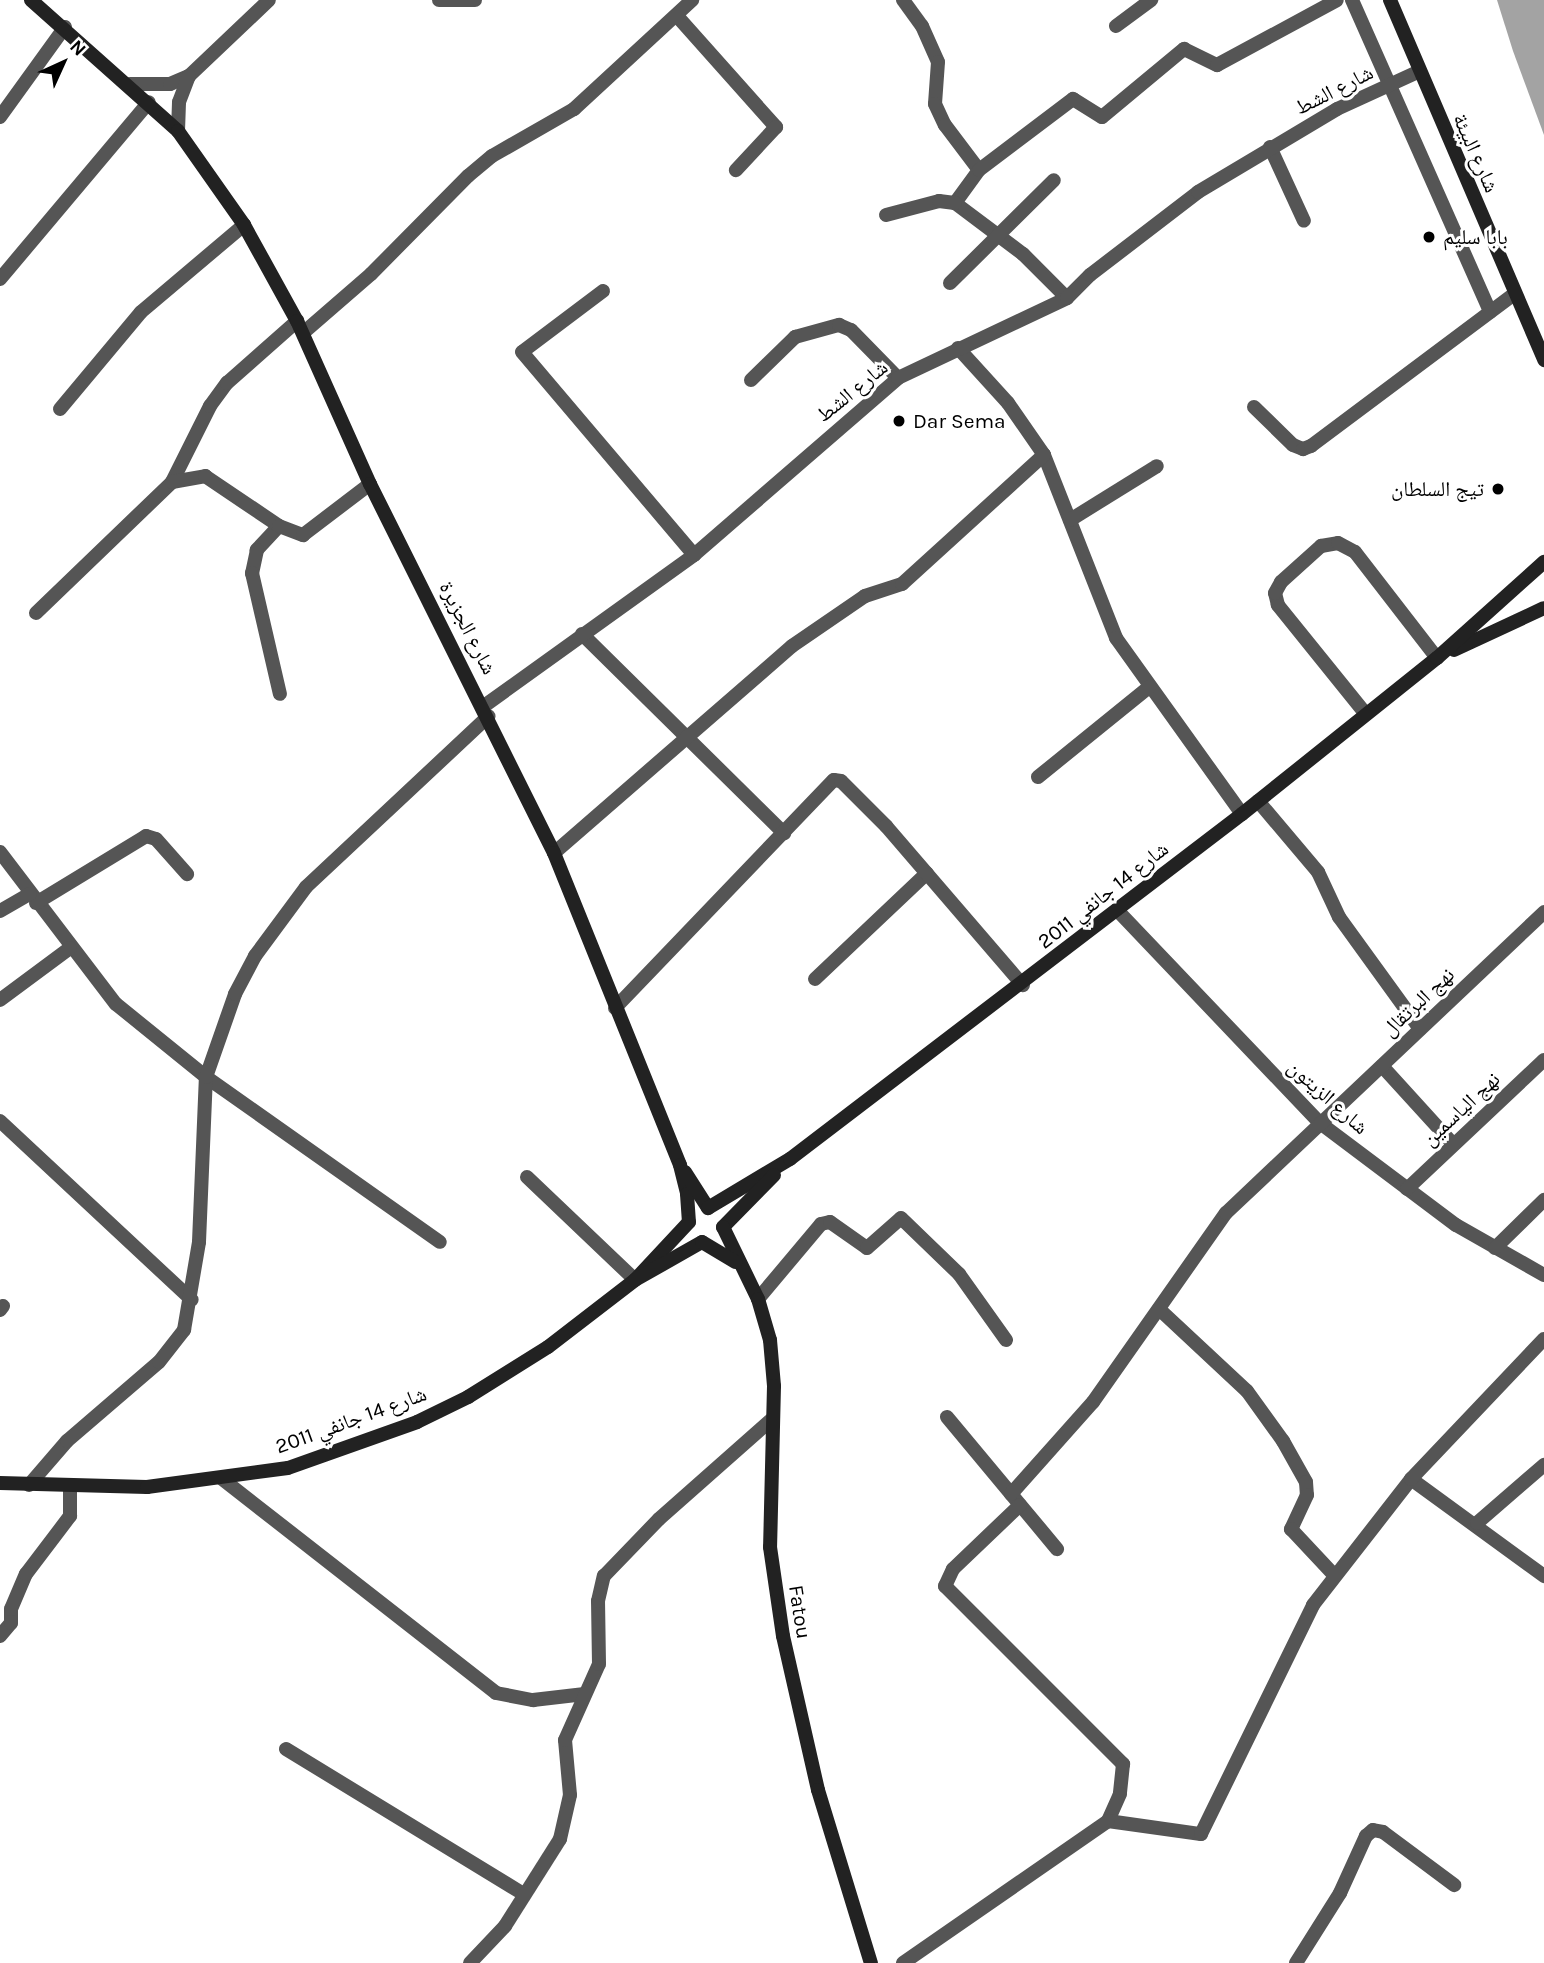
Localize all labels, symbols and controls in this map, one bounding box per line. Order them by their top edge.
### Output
north arrow [28,28,98,98]
text: N [65,36,90,61]
street label: شارع الشط [1291,60,1377,120]
street label: شارع البيئة [1447,110,1505,196]
place label: بابا سليم [1443,224,1508,250]
marker: بابا سليم [1421,229,1437,245]
street label: شارع الشط [811,355,893,427]
place label: Dar Sema [913,408,1006,434]
marker: Dar Sema [891,413,907,429]
place label: تيج السلطان [1391,476,1484,502]
marker: تيج السلطان [1490,481,1506,497]
street label: شارع الجزيرة [434,577,502,679]
street label: شارع 14 جانفي 2011 [1033,836,1173,954]
street label: نهج البرتقال [1377,962,1459,1042]
street label: شارع الزيتون [1283,1054,1373,1140]
street label: نهج الياسمين [1417,1067,1505,1151]
street label: شارع 14 جانفي 2011 [272,1381,430,1459]
street label: Fatou [783,1583,817,1641]

